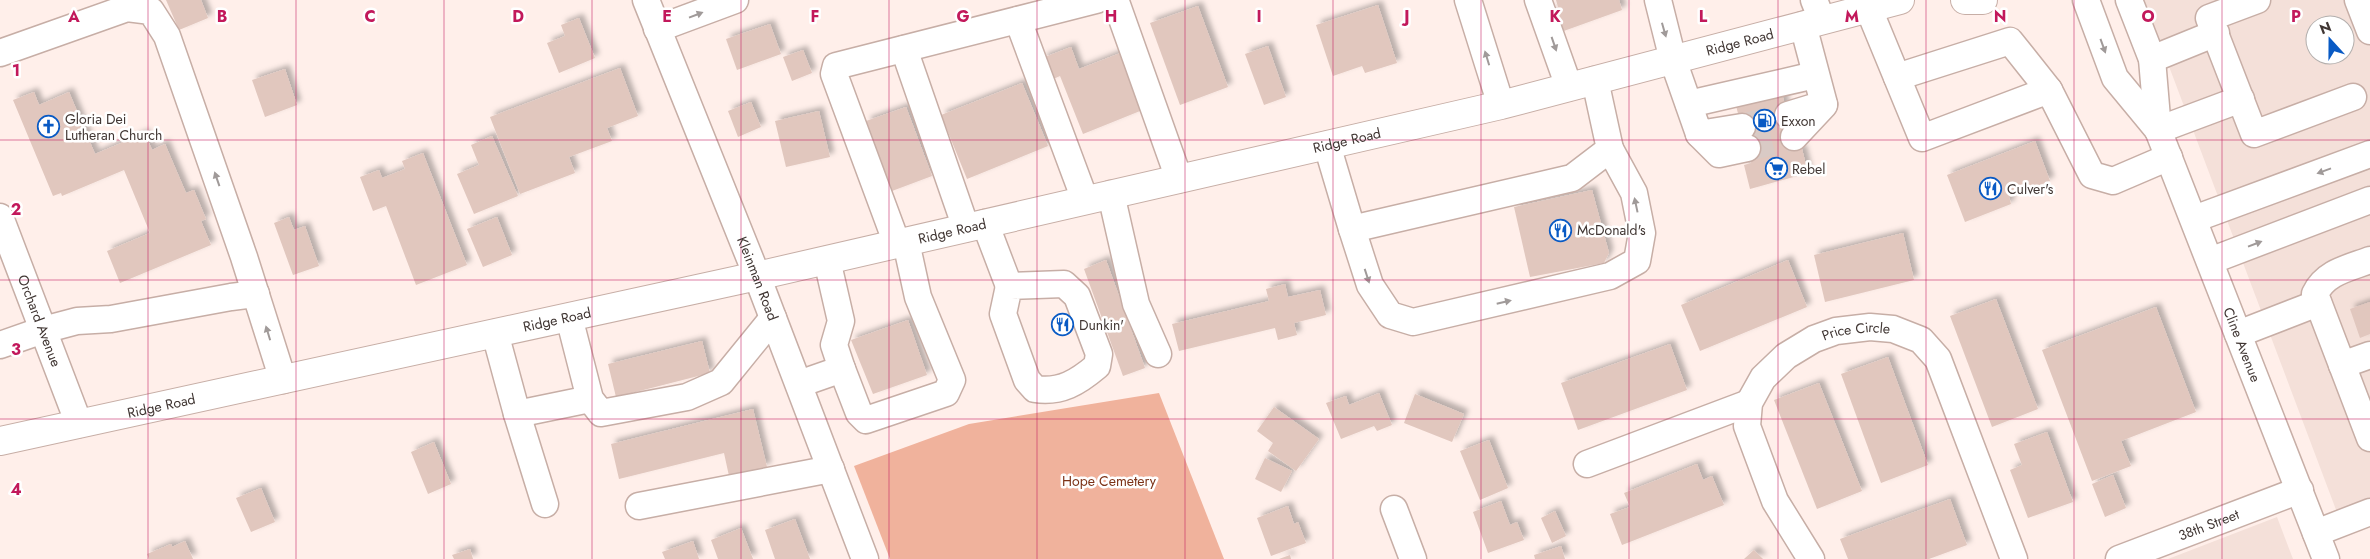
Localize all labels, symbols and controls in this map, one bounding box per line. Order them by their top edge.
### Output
text: A [67,5,80,28]
text: B [217,5,227,28]
text: C [364,5,376,28]
text: D [512,5,524,28]
text: E [662,5,672,28]
text: F [811,5,819,28]
text: G [956,5,970,28]
text: H [1105,5,1117,28]
text: I [1256,5,1262,28]
text: J [1401,5,1410,28]
text: K [1549,5,1561,28]
text: L [1699,5,1708,28]
text: M [1845,5,1859,28]
text: N [1994,5,2006,28]
text: O [2141,5,2155,28]
text: P [2291,5,2301,28]
one-way arrow [689,11,704,18]
north arrow [2305,15,2355,65]
text: N [2317,17,2334,39]
one-way arrow [1661,23,1669,38]
street label: Ridge Road [1704,24,1776,61]
one-way arrow [1550,36,1558,51]
one-way arrow [2099,39,2107,54]
one-way arrow [1482,51,1490,66]
text: 1 [12,59,20,82]
place label: Gloria Dei Lutheran Church [65,109,162,145]
fuel station icon: Exxon [1753,109,1777,133]
place label: Exxon [1781,111,1816,131]
church icon: Gloria Dei Lutheran Church [37,115,61,139]
street label: Ridge Road [1311,123,1383,158]
supermarket icon: Rebel [1764,157,1788,181]
place label: Rebel [1792,159,1825,179]
one-way arrow [2317,168,2332,175]
one-way arrow [213,171,221,186]
restaurant icon: Culver's [1979,177,2003,201]
place label: Culver's [2007,179,2054,199]
one-way arrow [1632,197,1640,212]
text: 2 [11,198,21,221]
street label: Ridge Road [916,214,988,249]
restaurant icon: McDonald's [1549,218,1573,242]
place label: McDonald's [1577,220,1646,240]
street label: Kleinman Road [732,233,783,323]
one-way arrow [2248,240,2263,247]
one-way arrow [1364,268,1371,283]
street label: Orchard Avenue [13,272,66,370]
one-way arrow [1496,298,1511,306]
street label: Ridge Road [521,302,593,337]
street label: Cline Avenue [2218,304,2266,385]
restaurant icon: Dunkin' [1051,313,1075,337]
place label: Dunkin' [1079,315,1124,335]
street label: Price Circle [1819,317,1891,345]
one-way arrow [264,325,272,340]
text: 3 [11,338,21,361]
street label: Ridge Road [125,389,197,423]
park label: Hope Cemetery [1062,471,1157,491]
text: 4 [10,478,22,501]
street label: 38th Street [2175,504,2243,545]

